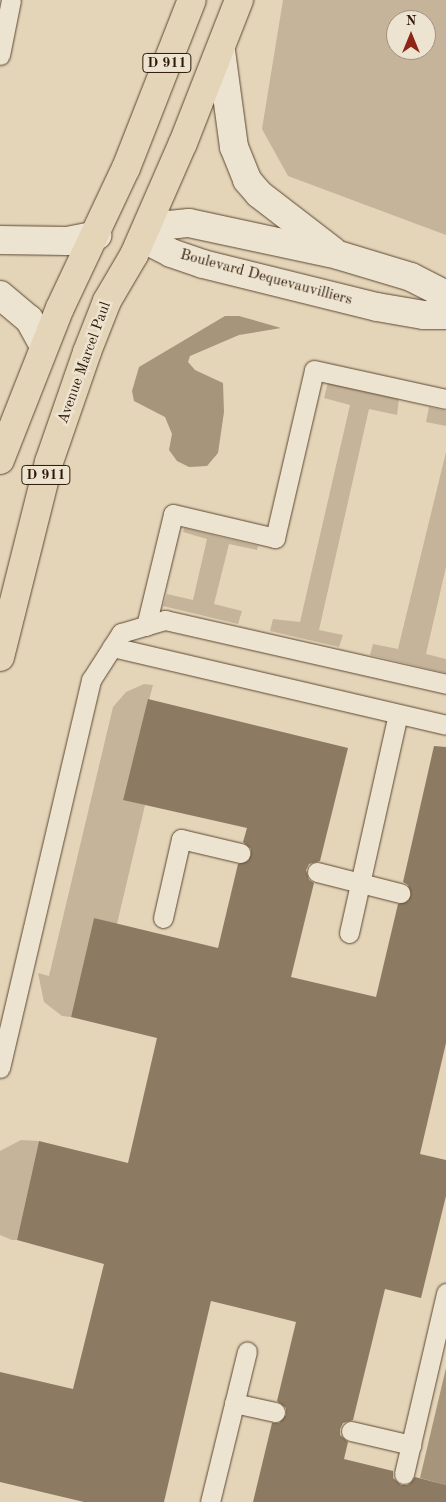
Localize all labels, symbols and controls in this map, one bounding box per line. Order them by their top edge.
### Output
north arrow [386,10,436,60]
text: N [406,14,416,28]
road number: D 911 [142,52,192,74]
street label: Boulevard Dequevauvilliers [178,246,354,310]
street label: Avenue Marcel Paul [55,299,115,427]
road number: D 911 [21,464,71,486]

